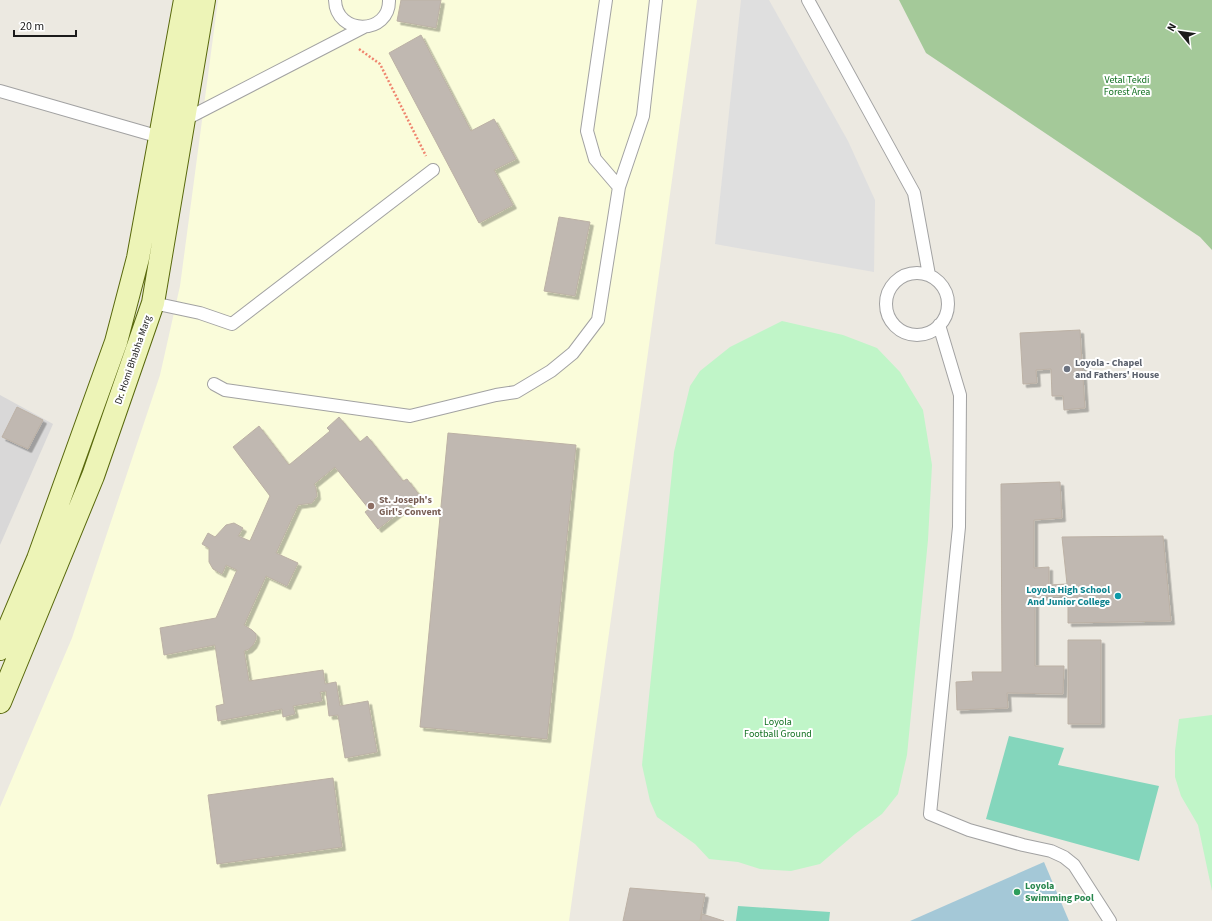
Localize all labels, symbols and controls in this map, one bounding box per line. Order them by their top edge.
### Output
scale bar [14,12,76,38]
north arrow [1160,12,1200,52]
text: 20 m [20,18,44,35]
text: N [1163,21,1180,34]
park label: Vetal Tekdi Forest Area [1104,73,1150,99]
street label: Dr. Homi Bhabha Marg [111,314,155,406]
place label: Loyola - Chapel and Fathers' House [1075,356,1159,382]
marker: Loyola - Chapel and Fathers' House [1062,364,1072,374]
place label: St. Joseph's Girl's Convent [379,493,441,519]
marker: St. Joseph's Girl's Convent [366,501,376,511]
place label: Loyola High School And Junior College [1026,583,1110,609]
marker: Loyola High School And Junior College [1113,591,1123,601]
park label: Loyola Football Ground [744,715,812,741]
place label: Loyola Swimming Pool [1025,879,1094,905]
marker: Loyola Swimming Pool [1012,887,1022,897]

